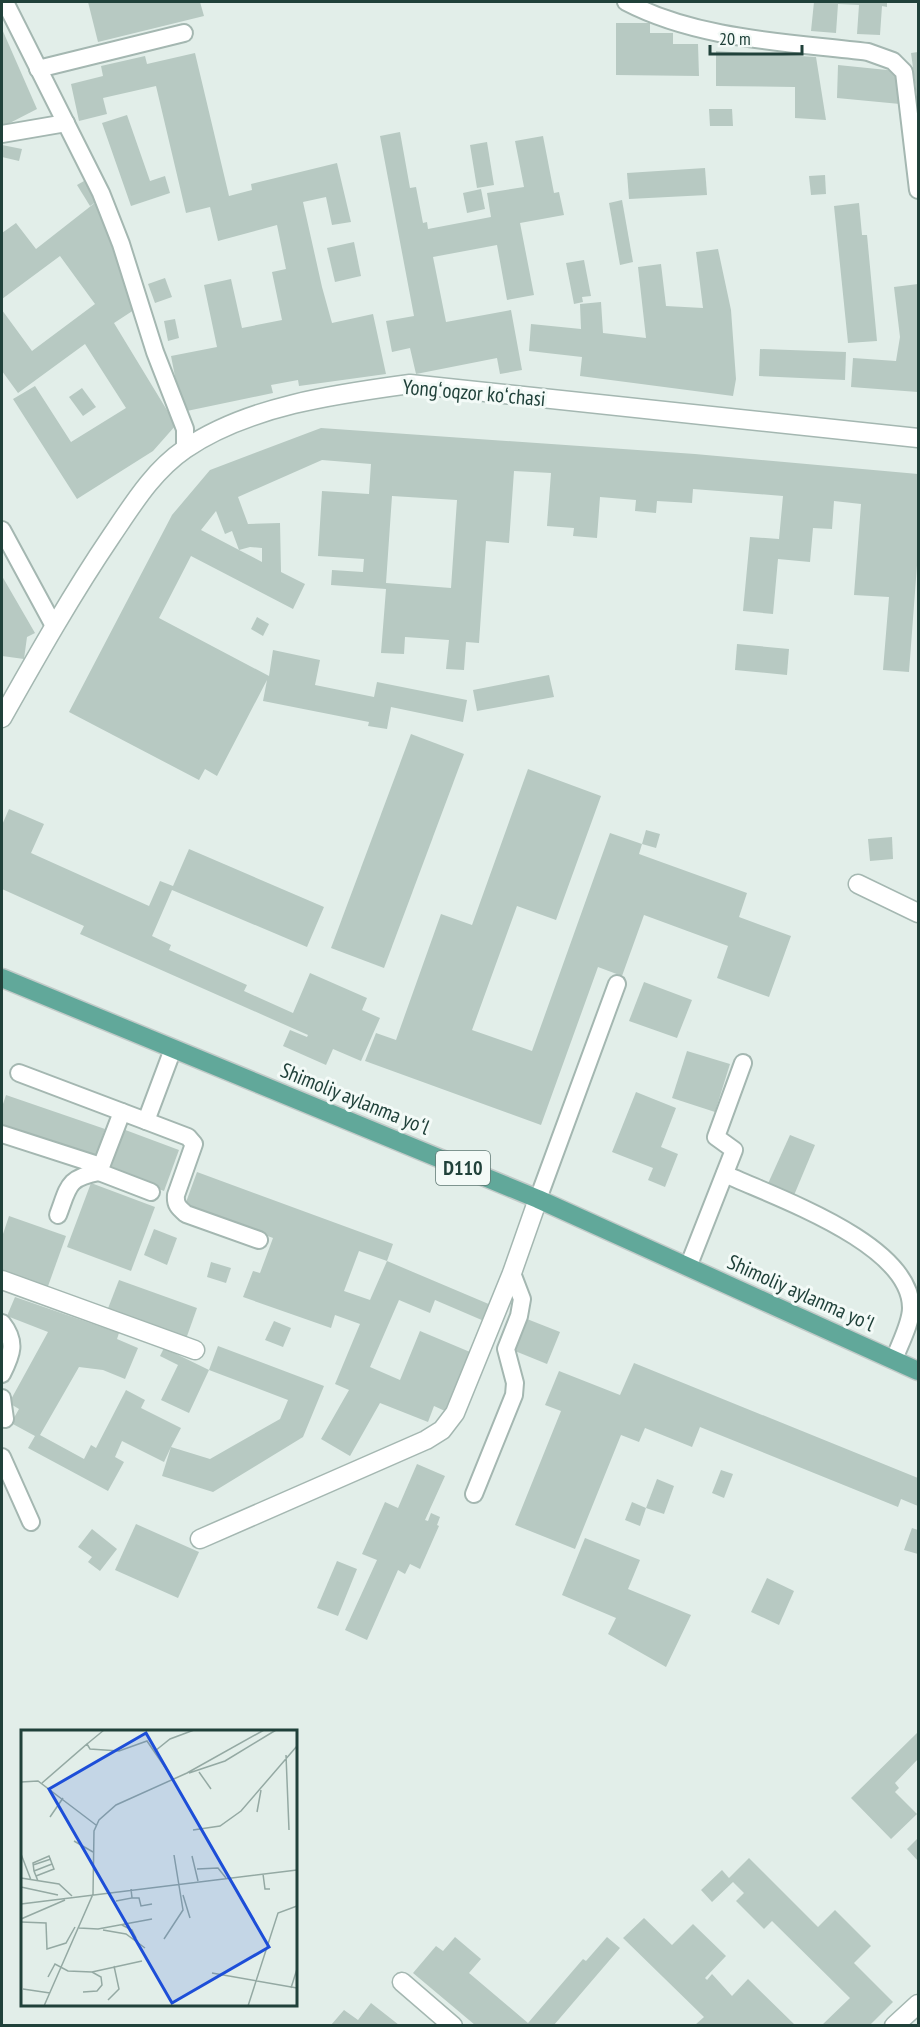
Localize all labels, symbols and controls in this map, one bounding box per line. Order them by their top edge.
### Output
scale bar [710,18,802,56]
text: 20 m [719,27,751,50]
street label: Yongʻoqzor koʻchasi [402,373,547,412]
street label: Shimoliy aylanma yoʻl [277,1056,434,1141]
road number: D110 [436,1151,490,1185]
street label: Shimoliy aylanma yoʻl [723,1248,879,1337]
inset map [21,1730,297,2006]

